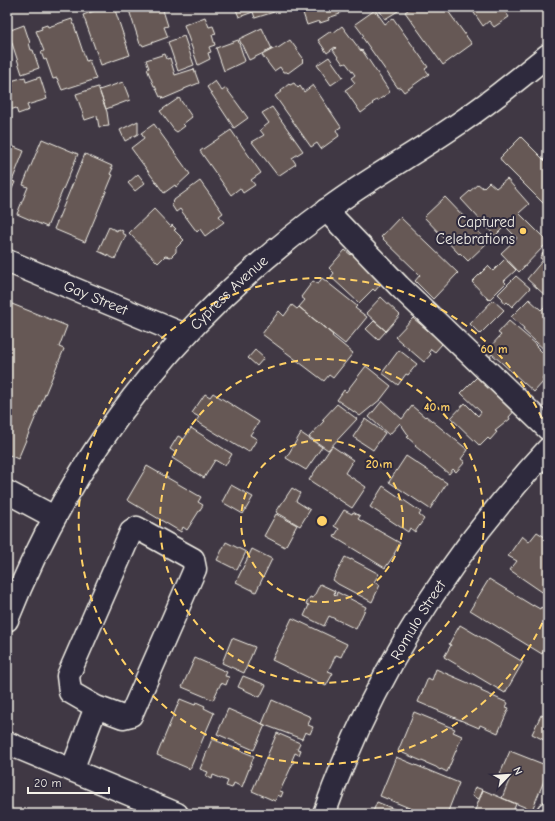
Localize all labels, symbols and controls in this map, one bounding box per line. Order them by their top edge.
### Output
place label: Captured Celebrations [436,213,515,248]
marker: Captured Celebrations [518,226,528,236]
street label: Cypress Avenue [186,251,272,334]
street label: Gay Street [61,277,131,319]
text: 60 m [481,342,507,356]
text: 40 m [424,400,450,414]
text: 20 m [366,457,392,471]
centre of rings [315,514,329,528]
street label: Romulo Street [387,576,450,663]
north arrow [489,755,529,795]
text: N [510,765,525,777]
scale bar [28,769,109,795]
text: 20 m [34,776,62,790]

